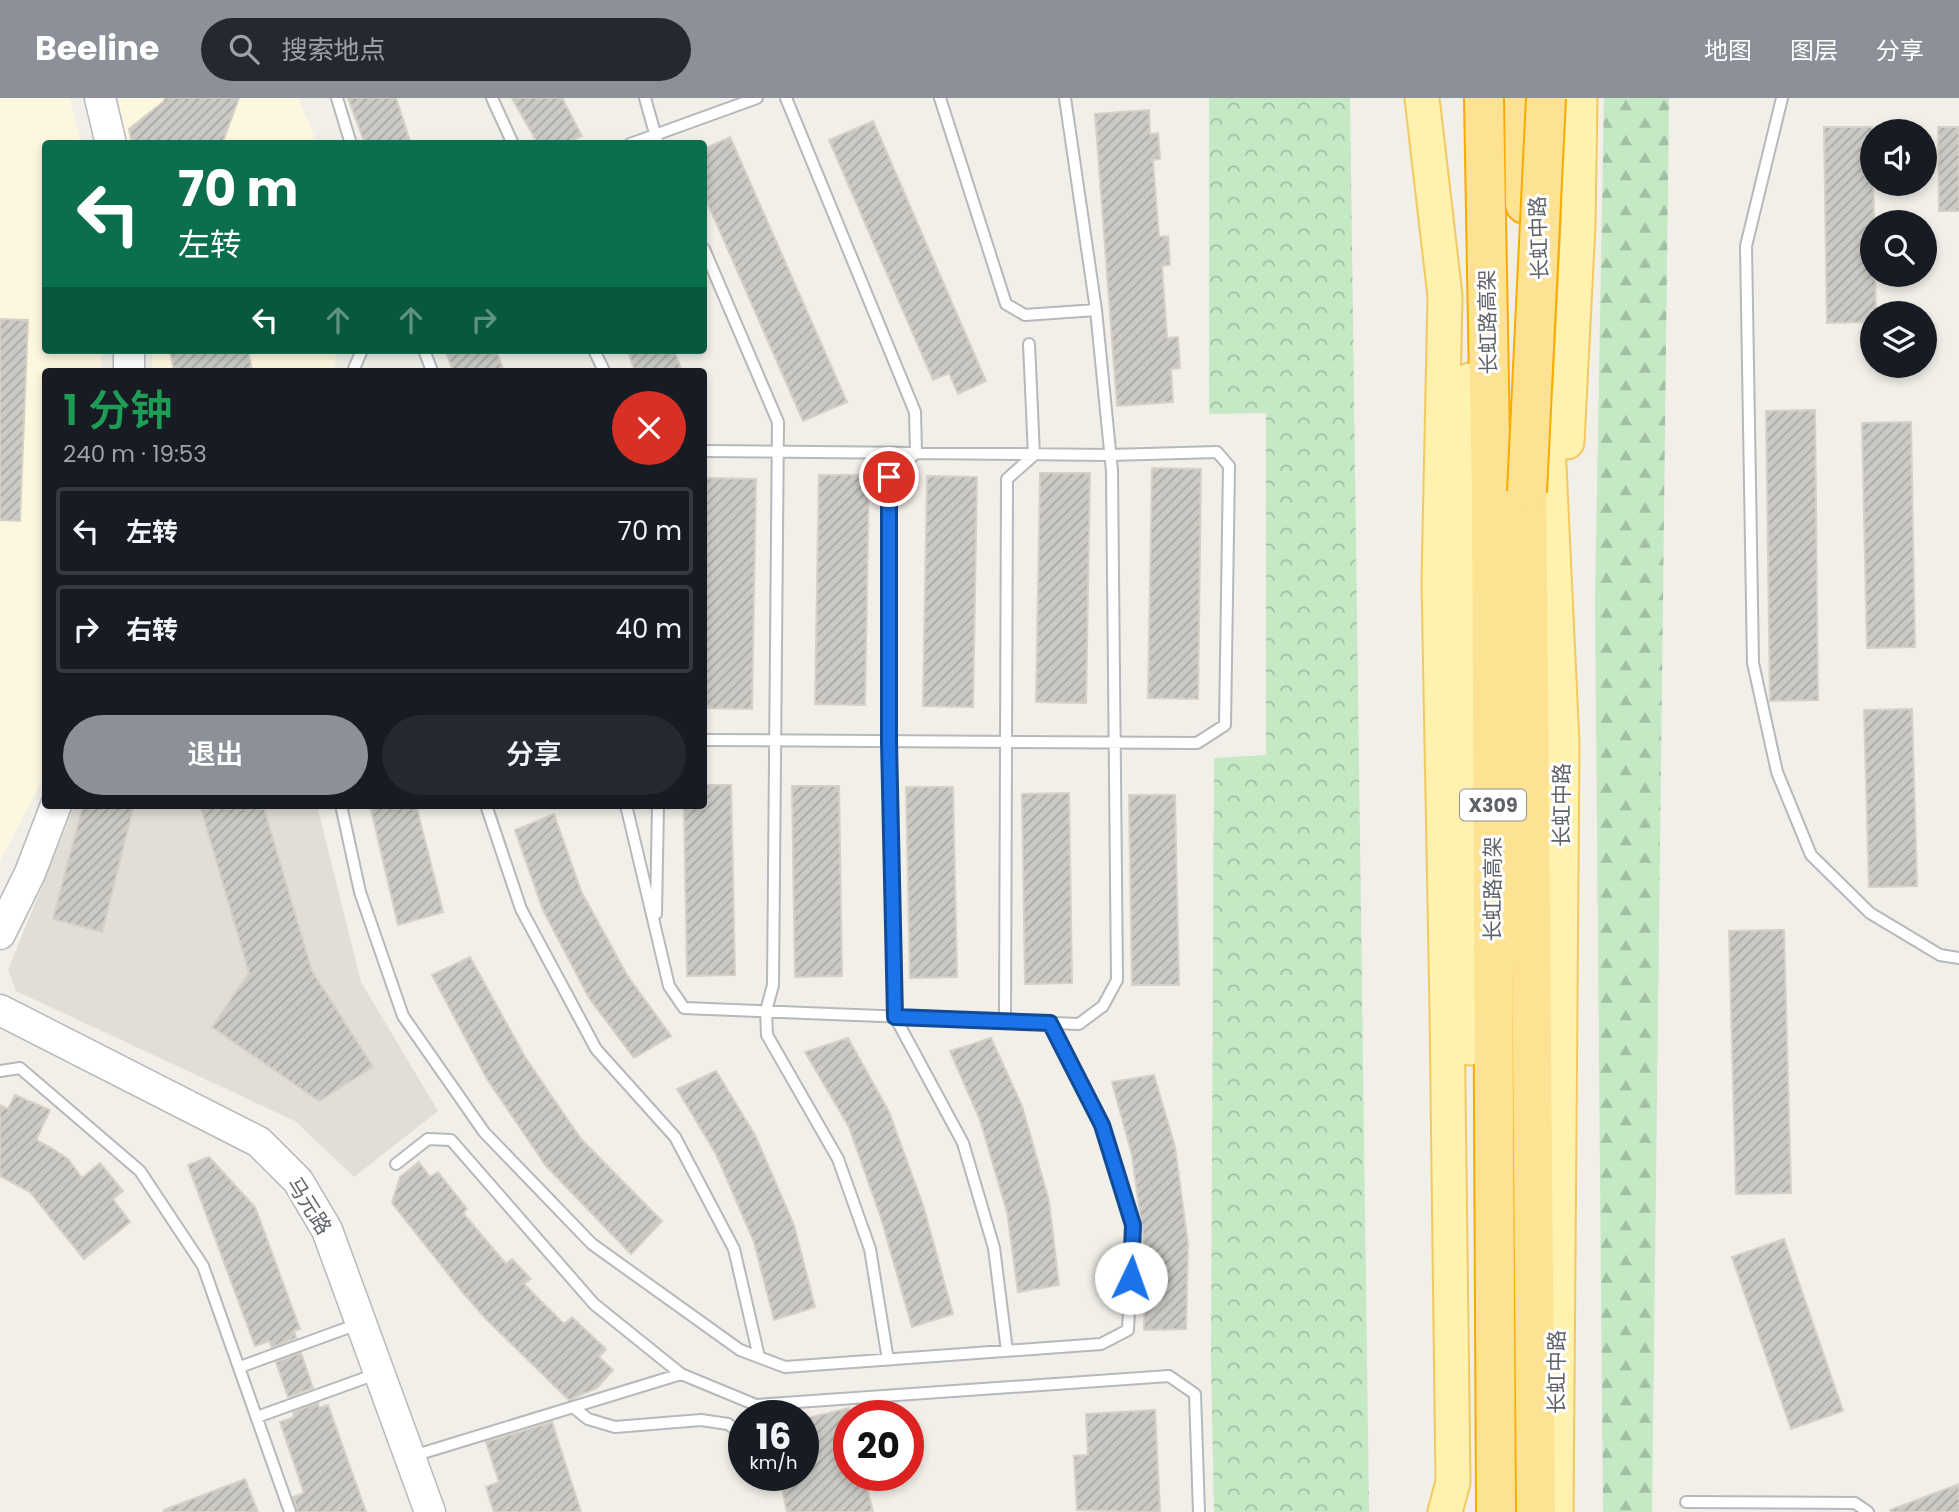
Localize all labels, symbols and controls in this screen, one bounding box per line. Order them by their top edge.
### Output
search box [201,18,691,81]
text: Beeline [35,25,159,72]
icon: search [225,30,263,68]
text: 搜索地点 [281,32,385,68]
text: 地图 [1704,34,1752,67]
text: 图层 [1790,34,1838,67]
text: 分享 [1876,34,1924,67]
map controls [1860,119,1937,378]
button: sound [1860,119,1937,196]
text: 70 m [178,155,298,223]
icon: left [63,168,154,259]
street label: 长虹中路 [1523,196,1554,280]
button: search [1860,210,1937,287]
text: 左转 [178,222,242,267]
street label: 长虹路高架 [1472,269,1503,375]
icon: left [246,301,284,339]
icon: ahead [319,301,357,339]
icon: ahead [392,301,430,339]
icon: right [465,301,503,339]
button: layers [1860,301,1937,378]
text: 1 分钟 [63,381,172,440]
button: close [612,391,686,465]
text: 240 m · 19:53 [63,438,207,470]
pin [859,447,919,507]
icon: arrive [870,458,908,496]
icon: left [67,512,105,550]
text: 70 m [618,513,682,549]
text: 左转 [126,514,178,550]
icon: right [67,610,105,648]
text: 40 m [616,611,682,647]
text: 右转 [126,612,178,648]
button: 退出 [63,715,368,795]
button: 分享 [382,715,686,795]
street label: 长虹中路 [1547,763,1576,847]
road number: X309 [1460,790,1526,820]
street label: 长虹路高架 [1478,837,1507,942]
street label: 马元路 [280,1171,338,1240]
position arrow [1094,1241,1168,1315]
street label: 长虹中路 [1542,1330,1571,1414]
speed limit sign: 20 [833,1400,924,1491]
text: 16 [756,1412,791,1461]
text: km/h [750,1450,797,1475]

